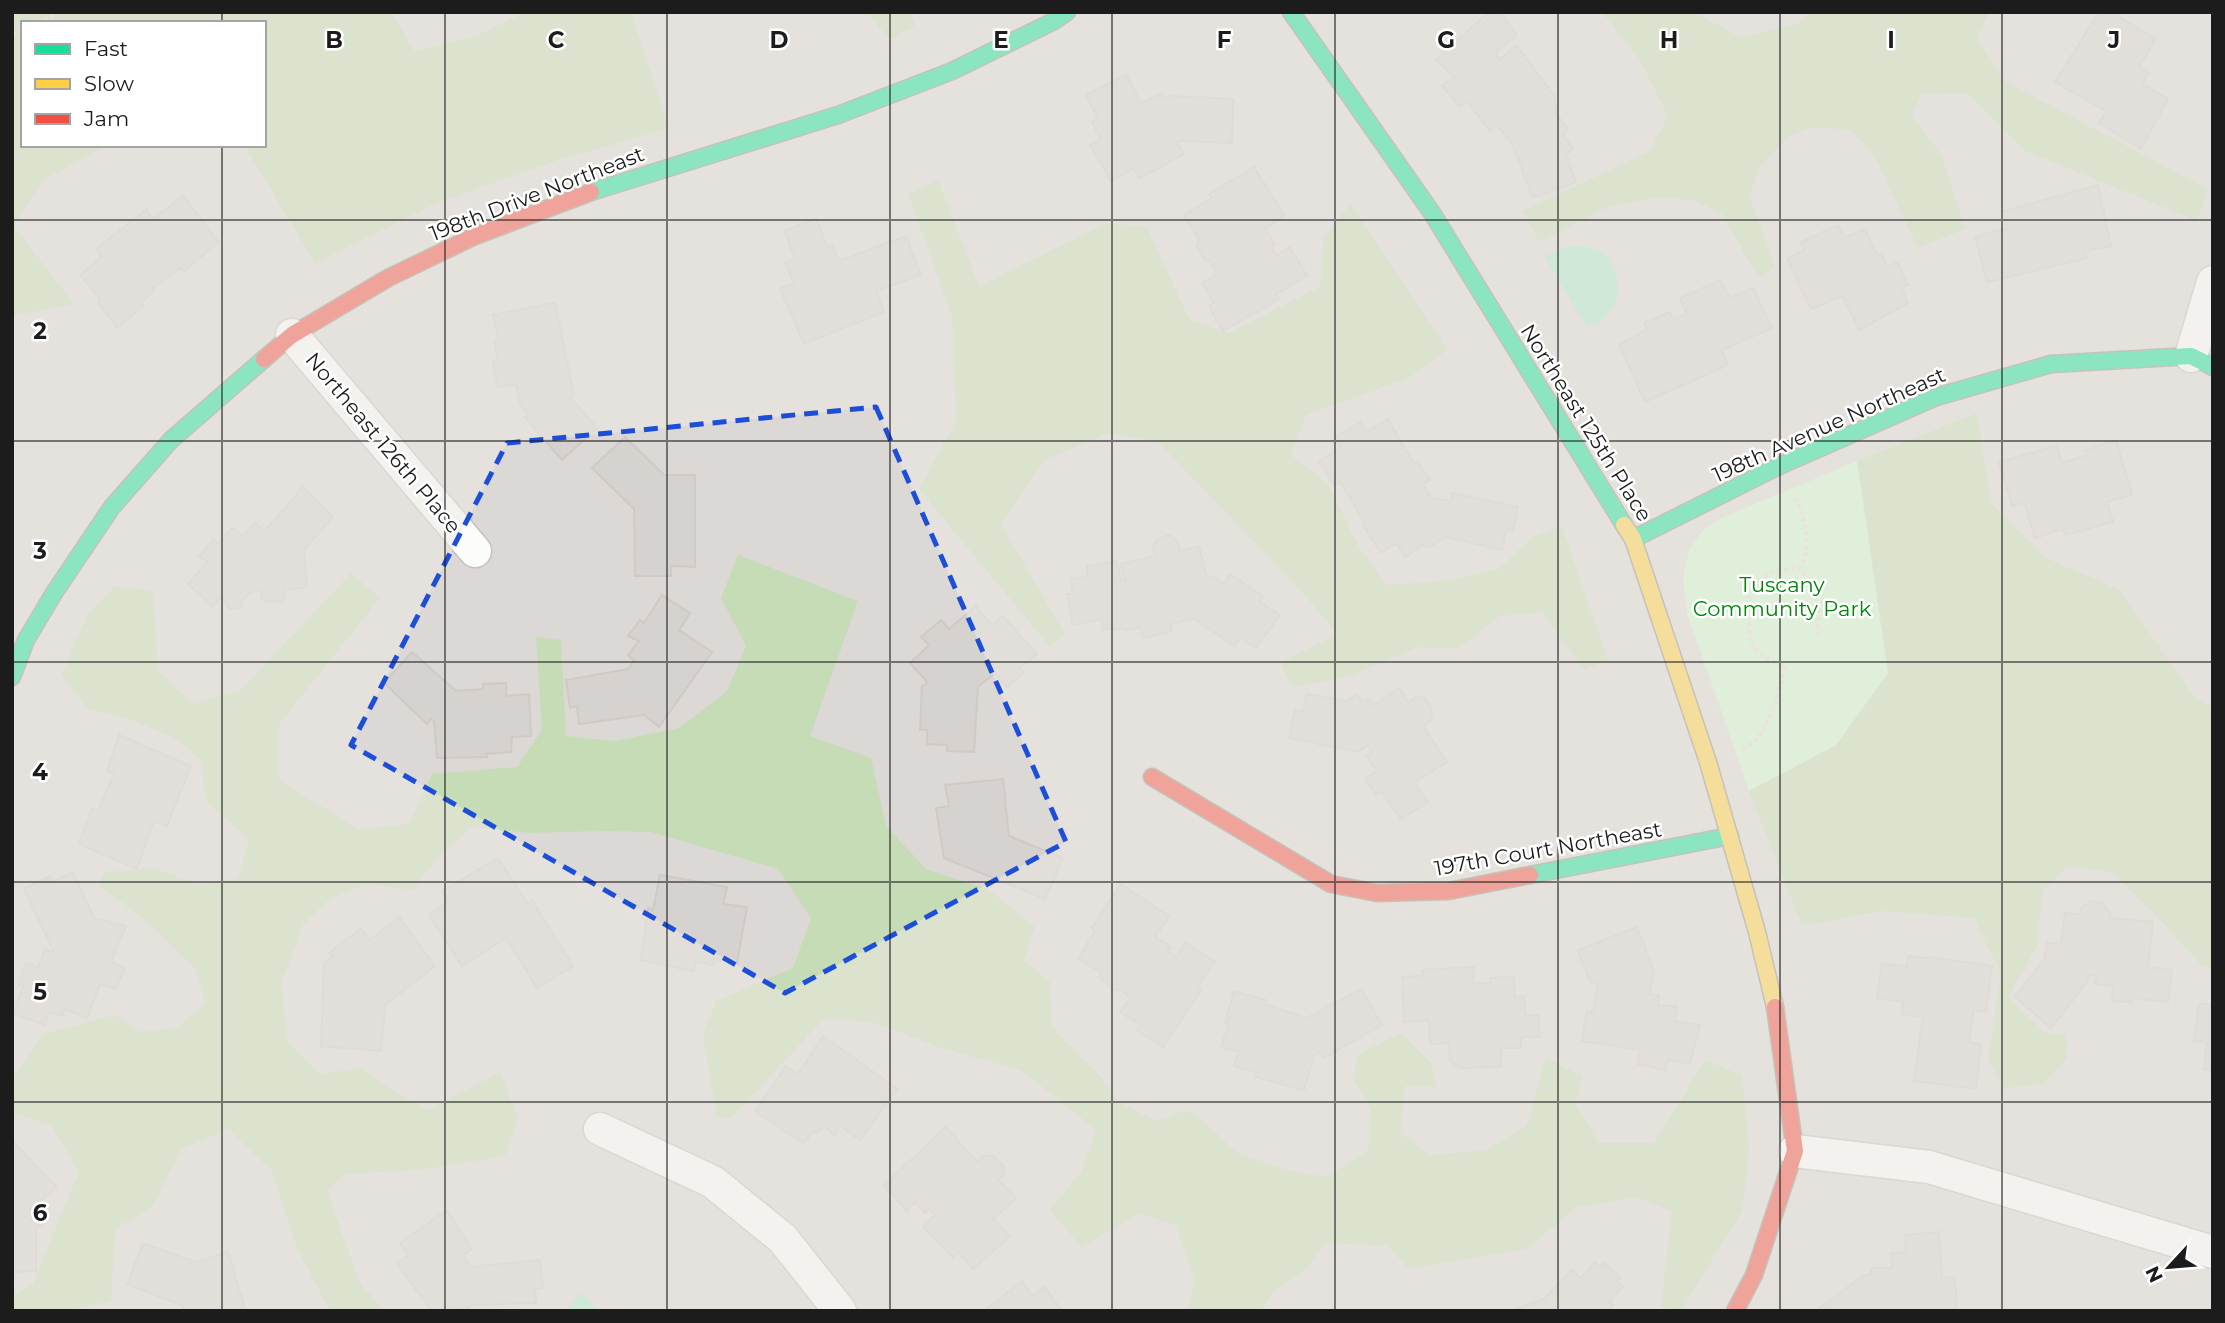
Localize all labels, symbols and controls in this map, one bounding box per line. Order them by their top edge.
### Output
legend [21,21,266,147]
text: B [325,26,343,54]
text: C [548,26,565,54]
text: D [770,26,789,54]
text: E [993,26,1009,54]
text: F [1217,26,1232,54]
text: G [1437,26,1455,54]
text: H [1660,26,1678,54]
text: I [1887,26,1895,54]
text: J [2107,26,2120,54]
text: Fast [84,36,128,61]
text: Slow [84,71,134,96]
text: Jam [83,106,129,131]
street label: 198th Drive Northeast [426,141,648,246]
text: 2 [33,317,47,345]
street label: Northeast 125th Place [1515,320,1657,526]
street label: Northeast 126th Place [300,347,466,538]
street label: 198th Avenue Northeast [1709,362,1949,487]
text: 3 [32,537,47,565]
park label: Tuscany Community Park [1693,572,1872,621]
text: 4 [32,758,48,786]
street label: 197th Court Northeast [1432,816,1663,881]
text: 5 [33,978,47,1006]
text: 6 [33,1199,48,1227]
north arrow [2134,1232,2204,1302]
text: N [2140,1262,2168,1286]

